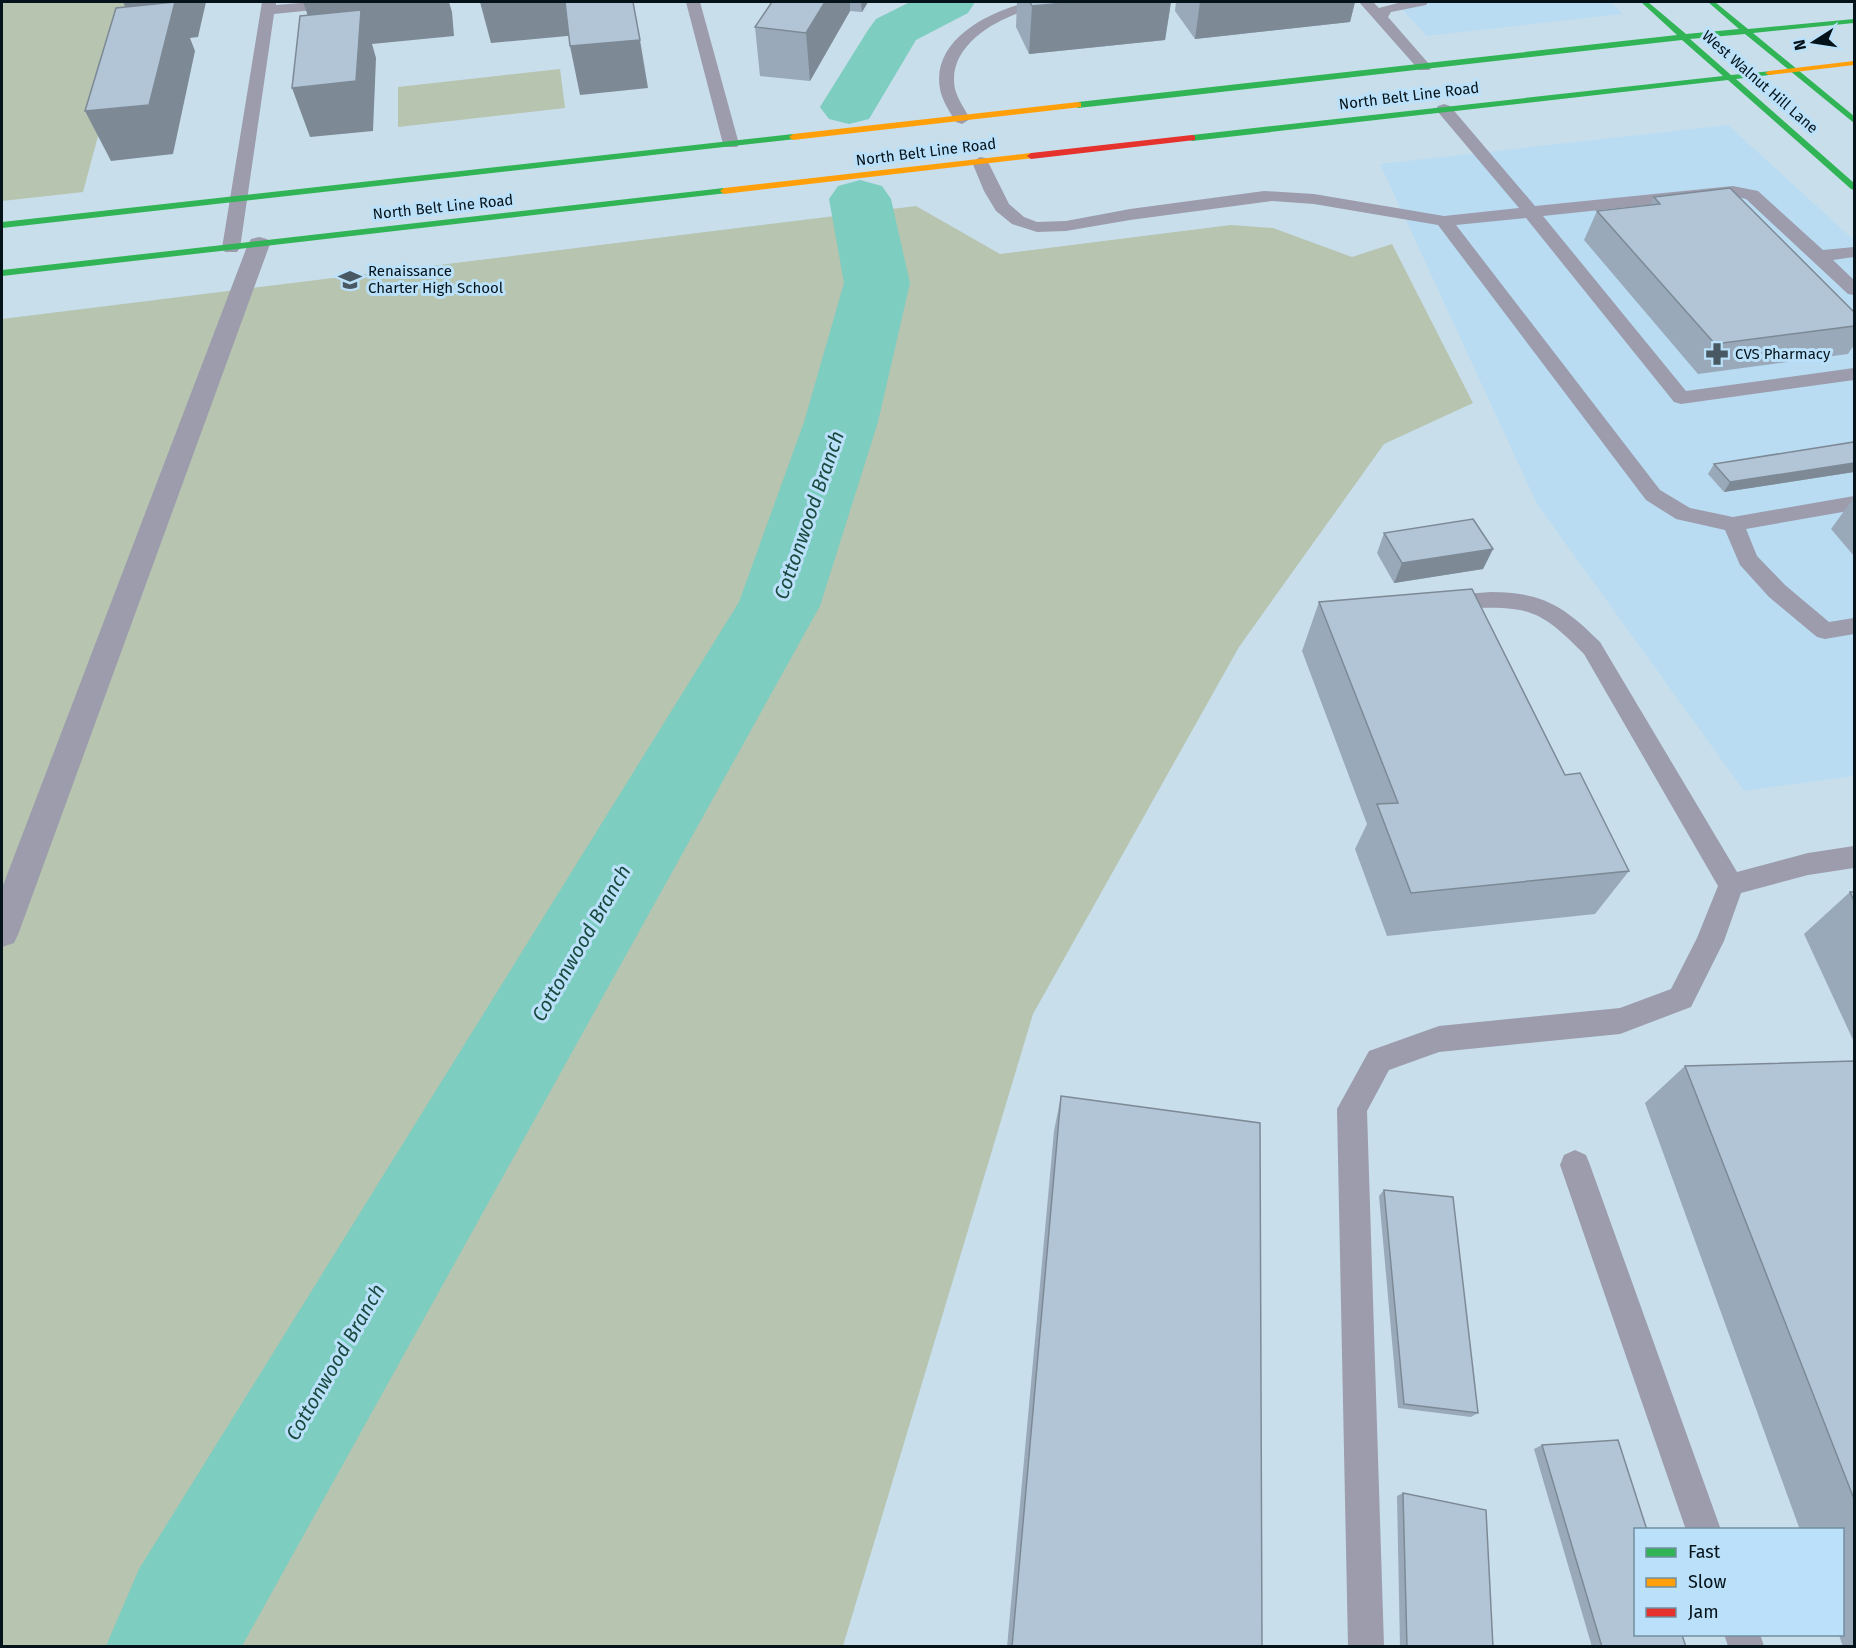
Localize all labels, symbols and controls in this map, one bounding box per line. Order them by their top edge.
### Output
north arrow [1784,12,1844,72]
street label: West Walnut Hill Lane [1698,27,1822,137]
text: N [1789,38,1810,52]
street label: North Belt Line Road [1338,78,1480,114]
street label: North Belt Line Road [855,134,997,170]
street label: North Belt Line Road [372,191,514,223]
place label: Renaissance Charter High School [368,262,504,297]
school or university icon: Renaissance Charter High School [337,267,363,293]
pharmacy icon: CVS Pharmacy [1704,341,1730,367]
place label: CVS Pharmacy [1735,345,1831,363]
water label: Cottonwood Branch [769,428,849,602]
water label: Cottonwood Branch [526,861,636,1025]
water label: Cottonwood Branch [280,1280,390,1444]
legend [1634,1528,1844,1636]
text: Fast [1688,1541,1721,1563]
text: Slow [1688,1571,1727,1593]
text: Jam [1688,1601,1719,1623]

